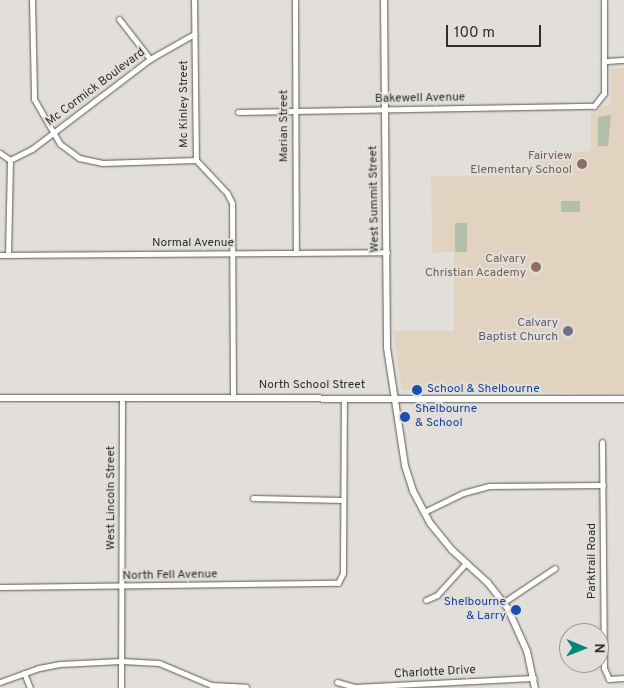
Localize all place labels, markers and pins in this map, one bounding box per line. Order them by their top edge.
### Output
place label: Fairview Elementary School [470,150,572,178]
marker: Fairview Elementary School [576,158,588,170]
place label: Calvary Christian Academy [425,253,526,281]
marker: Calvary Christian Academy [530,261,542,273]
place label: Calvary Baptist Church [478,317,558,345]
marker: Calvary Baptist Church [562,325,574,337]
place label: School & Shelbourne [427,383,540,397]
marker: School & Shelbourne [411,384,423,396]
place label: Shelbourne & School [415,403,477,431]
marker: Shelbourne & School [399,411,411,423]
place label: Shelbourne & Larry [444,596,506,624]
marker: Shelbourne & Larry [510,604,522,616]

